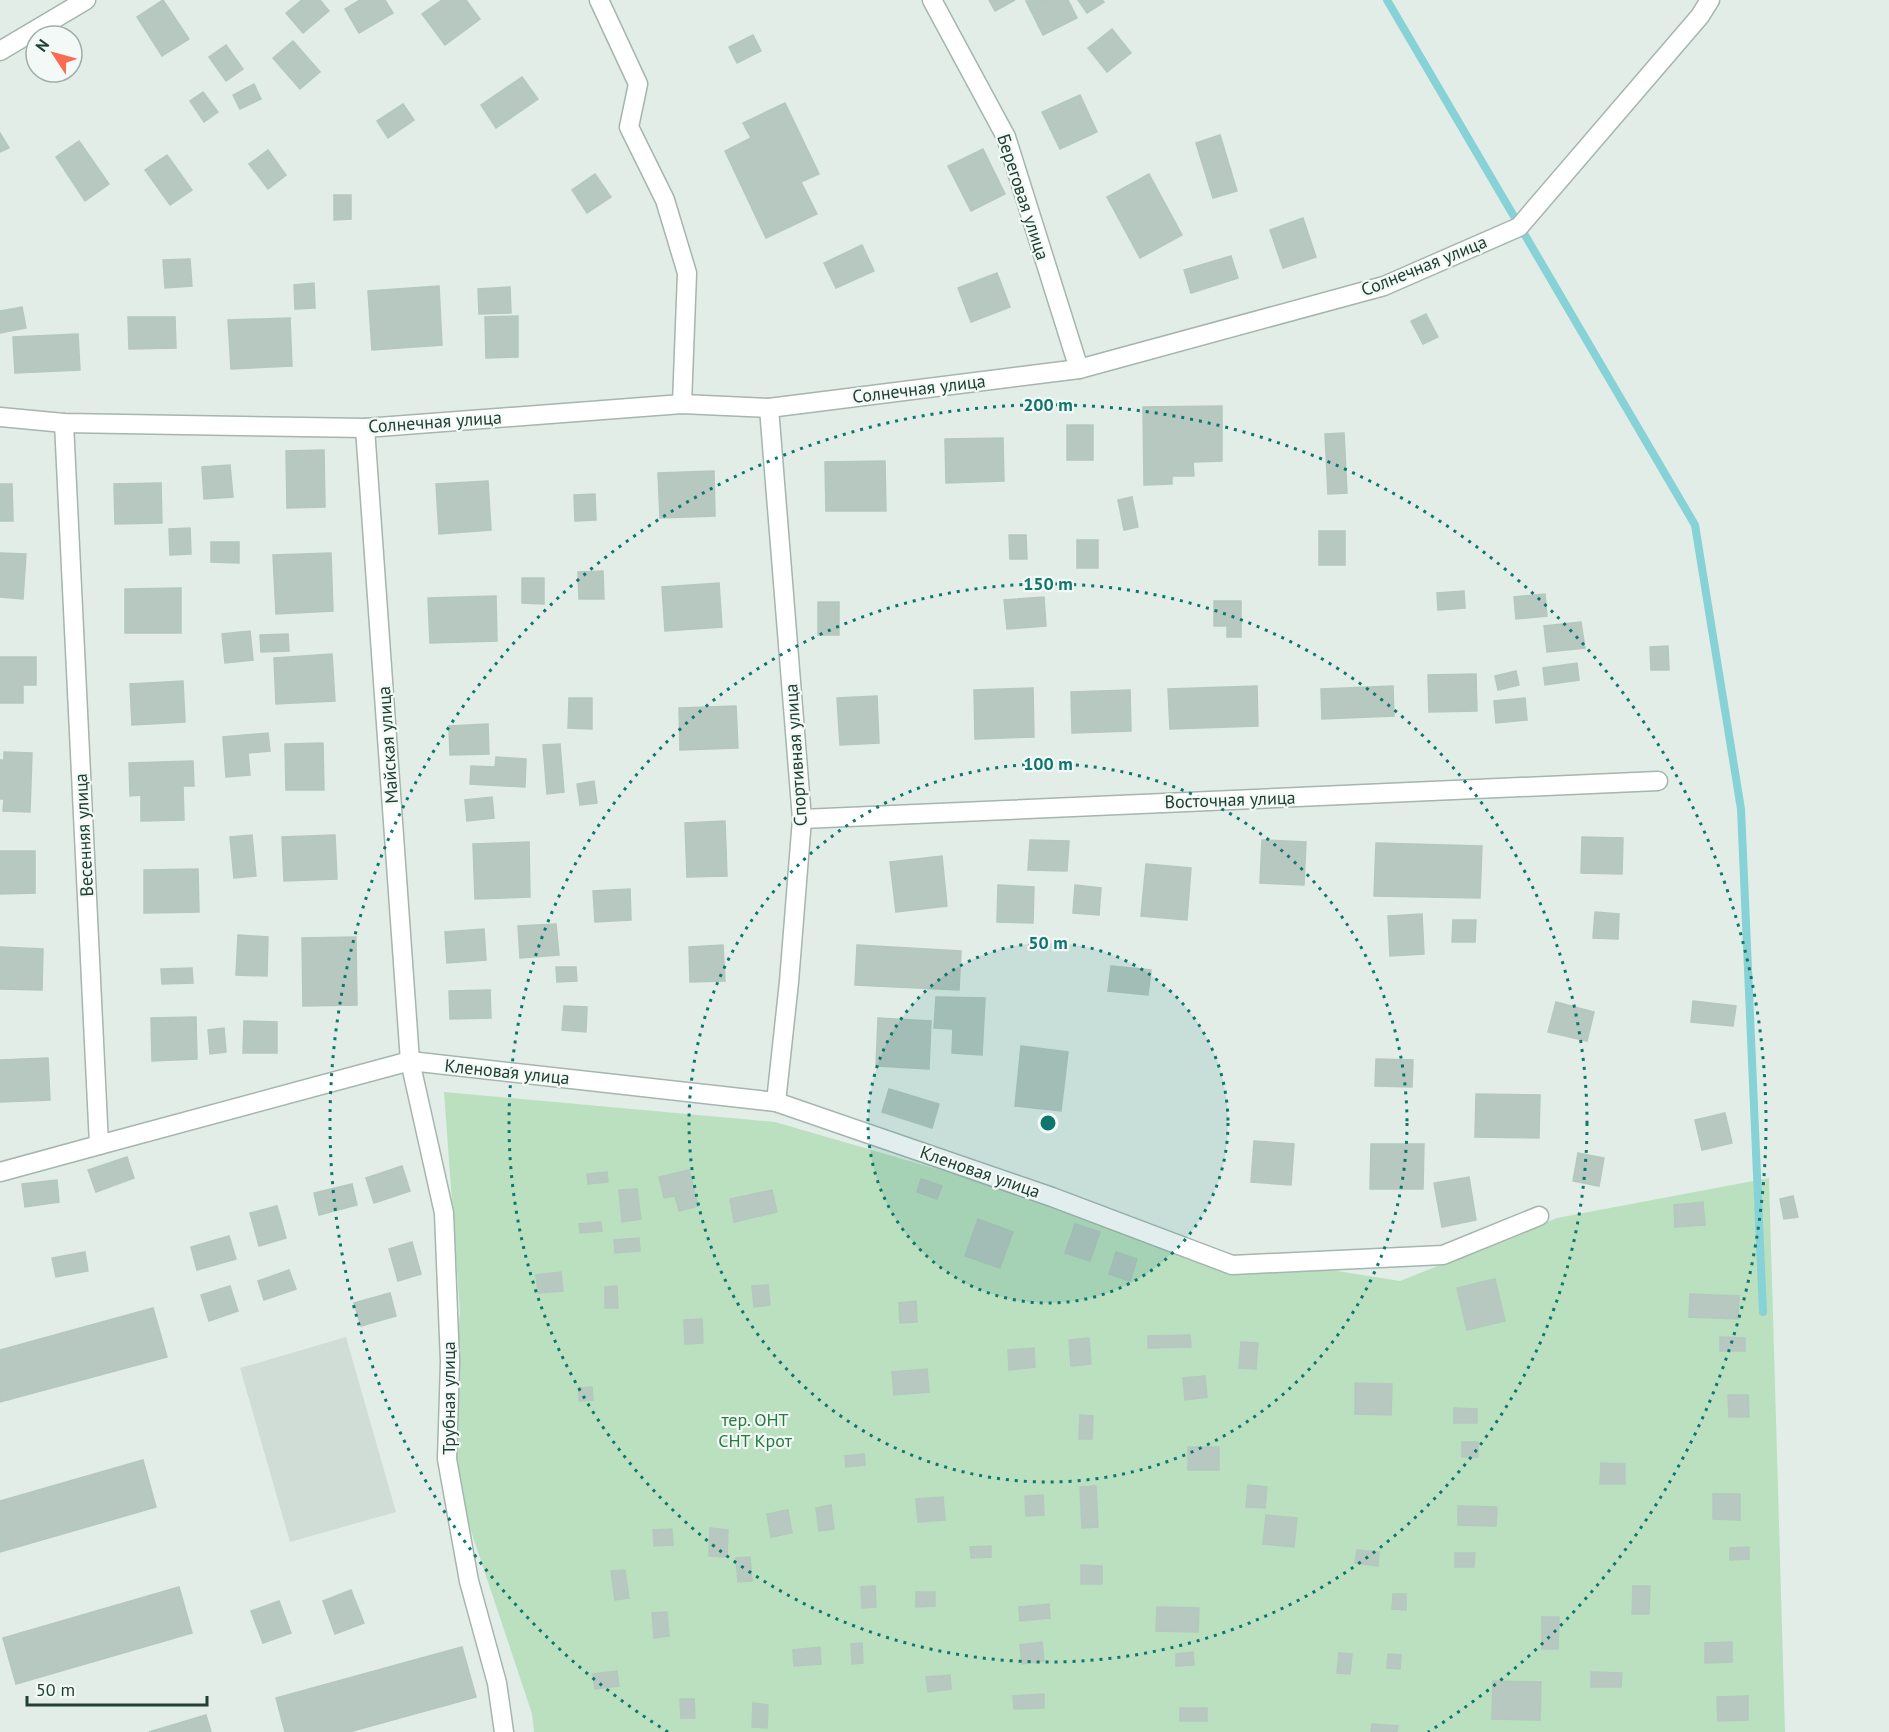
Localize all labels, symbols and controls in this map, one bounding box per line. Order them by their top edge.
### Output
north arrow [24,24,84,84]
text: N [31,35,53,55]
street label: Береговая улица [992,131,1055,263]
street label: Солнечная улица [1357,230,1490,301]
street label: Солнечная улица [851,369,987,408]
text: 200 m [1023,393,1073,416]
street label: Солнечная улица [367,405,502,438]
text: 150 m [1023,572,1073,595]
street label: Спортивная улица [779,683,812,827]
street label: Майская улица [372,685,403,805]
text: 100 m [1023,752,1073,775]
street label: Весенняя улица [69,773,98,897]
street label: Восточная улица [1164,786,1296,813]
text: 50 m [1028,931,1068,954]
street label: Кленовая улица [443,1054,571,1090]
centre of rings [1038,1113,1058,1133]
street label: Кленовая улица [917,1140,1043,1203]
street label: Трубная улица [437,1341,460,1455]
park label: тер. ОНТ СНТ Крот [718,1408,793,1452]
scale bar [27,1669,207,1707]
text: 50 m [36,1678,75,1701]

